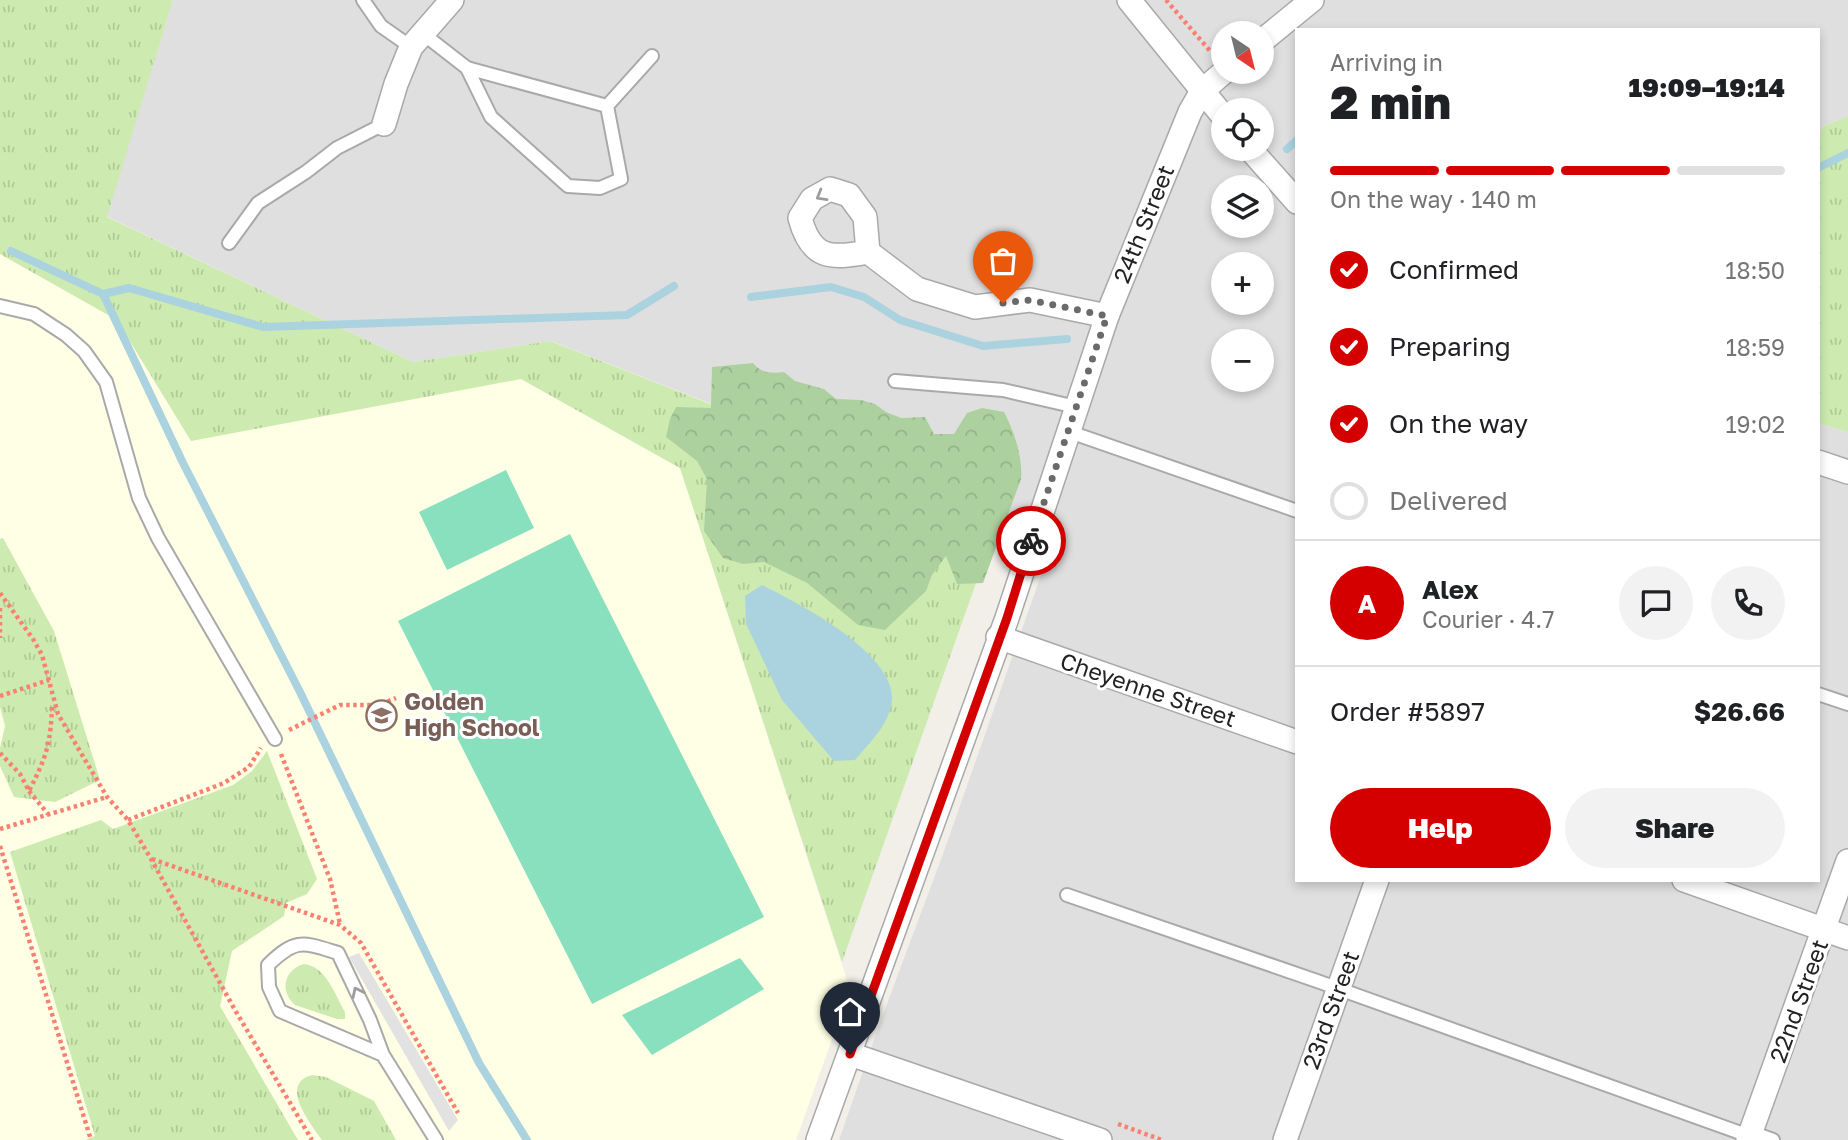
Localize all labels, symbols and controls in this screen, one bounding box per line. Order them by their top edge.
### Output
north arrow [1211,21,1274,84]
map controls [1211,21,1274,392]
text: Arriving in [1330,48,1443,76]
text: 19:09–19:14 [1628,72,1785,103]
text: 2 min [1330,74,1451,129]
button: locate [1211,98,1274,161]
street label: 24th Street [1107,161,1179,287]
button: layers [1211,175,1274,238]
text: On the way · 140 m [1330,185,1537,213]
one-way arrow [815,187,828,201]
pin [973,231,1033,303]
icon: bag [984,242,1022,280]
icon: check [1330,251,1368,289]
button: + [1211,252,1274,315]
text: Confirmed [1389,254,1519,285]
text: 18:50 [1725,256,1785,284]
icon: check [1330,328,1368,366]
button: − [1211,329,1274,392]
text: Preparing [1389,331,1511,362]
text: 18:59 [1726,333,1785,361]
icon: check [1330,405,1368,443]
text: On the way [1389,408,1528,439]
text: 19:02 [1725,410,1785,438]
text: Delivered [1389,485,1508,516]
courier [996,506,1066,576]
icon: bike [1012,522,1050,560]
button: chat [1619,566,1693,640]
button: phone [1711,566,1785,640]
text: Alex [1422,574,1479,605]
text: A [1358,588,1376,619]
text: Courier · 4.7 [1422,605,1554,633]
street label: Cheyenne Street [1057,646,1240,732]
place label: Golden High School [404,687,540,741]
text: Order #5897 [1330,696,1485,727]
text: $26.66 [1694,696,1785,727]
school or university icon: Golden High School [364,698,398,732]
button: Help [1330,788,1551,868]
button: Share [1565,788,1785,868]
street label: 22nd Street [1763,935,1833,1066]
street label: 23rd Street [1296,947,1364,1072]
pin [820,982,880,1054]
one-way arrow [351,987,365,999]
icon: home [831,993,869,1031]

